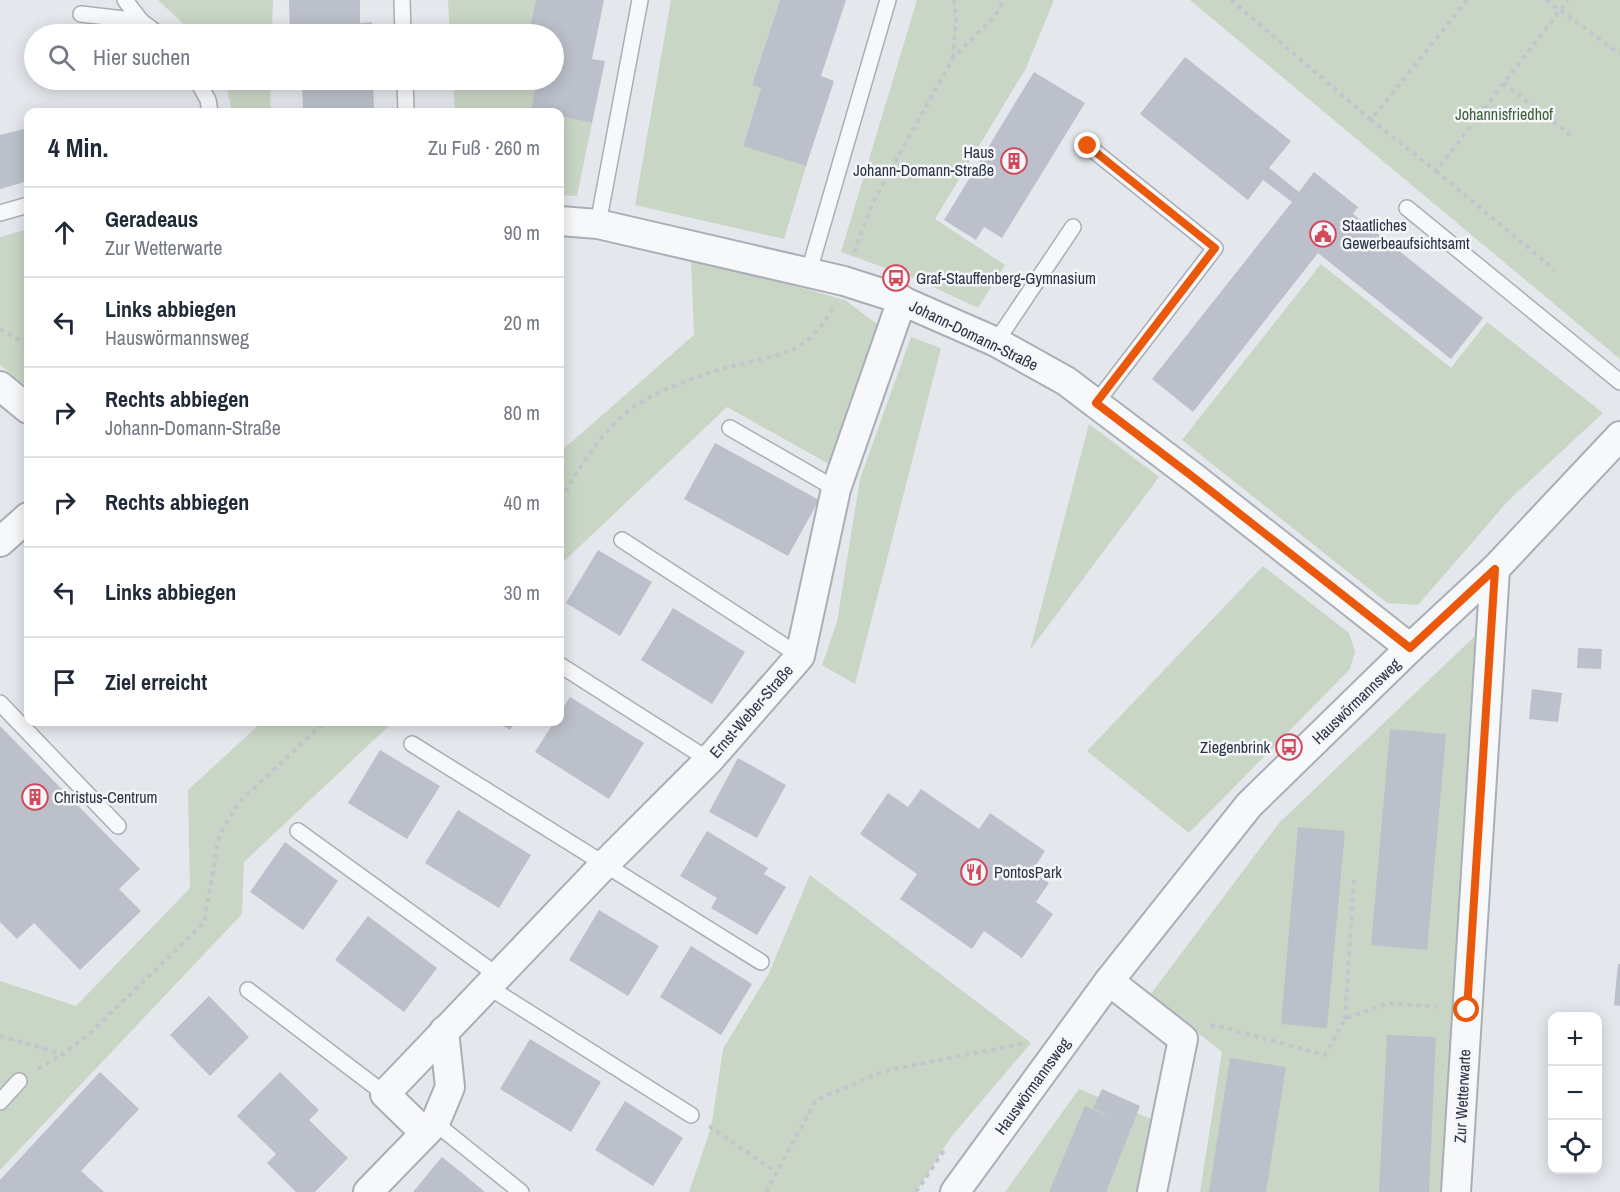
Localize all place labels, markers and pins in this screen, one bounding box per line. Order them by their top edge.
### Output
place label: Haus Johann-Domann-Straße [853,141,994,181]
building icon: Haus Johann-Domann-Straße [999,146,1029,176]
place label: Staatliches Gewerbeaufsichtsamt [1342,214,1470,254]
public building icon: Staatliches Gewerbeaufsichtsamt [1308,219,1338,249]
bus stop icon: Graf-Stauffenberg-Gymnasium [881,263,911,293]
place label: Graf-Stauffenberg-Gymnasium [916,267,1096,289]
bus stop icon: Ziegenbrink [1274,732,1304,762]
place label: Ziegenbrink [1200,736,1270,758]
building icon: Christus-Centrum [20,782,50,812]
place label: Christus-Centrum [54,786,158,808]
restaurant icon: PontosPark [959,857,989,887]
place label: PontosPark [994,861,1062,883]

